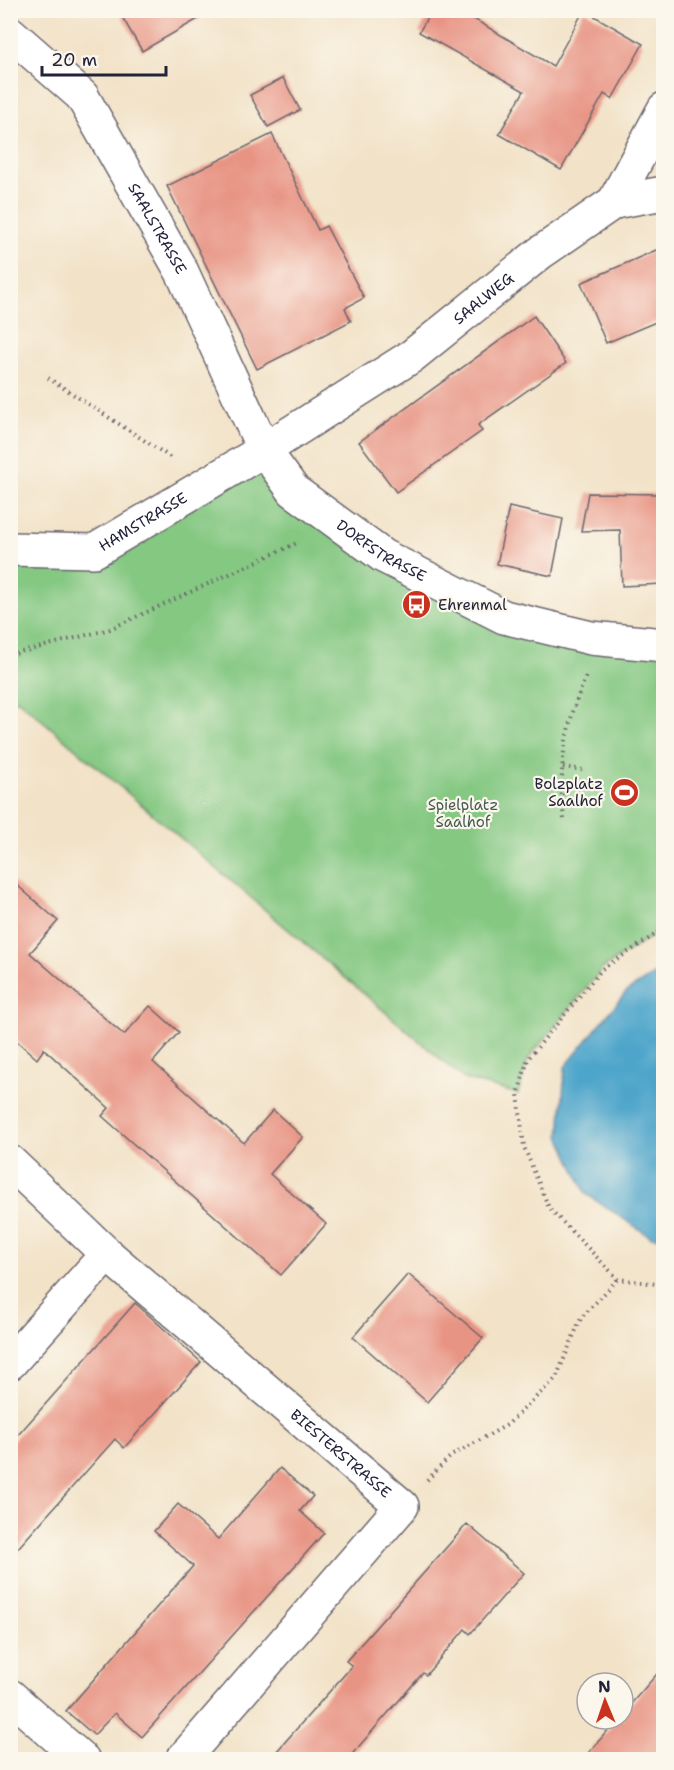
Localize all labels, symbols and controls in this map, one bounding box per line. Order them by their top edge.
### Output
scale bar [42,39,166,77]
text: 20 m [51,48,97,72]
street label: SAALSTRASSE [123,179,191,278]
street label: SAALWEG [449,268,518,329]
street label: HAMSTRASSE [95,488,191,556]
street label: DORFSTRASSE [332,515,430,586]
bus stop icon: Ehrenmal [401,589,433,621]
place label: Ehrenmal [438,595,507,615]
place label: Bolzplatz Saalhof [534,774,604,811]
sports icon: Bolzplatz Saalhof [608,777,640,809]
park label: Spielplatz Saalhof [428,795,498,832]
street label: BIESTERSTRASSE [286,1405,395,1502]
north arrow [575,1671,635,1731]
text: N [598,1676,611,1697]

